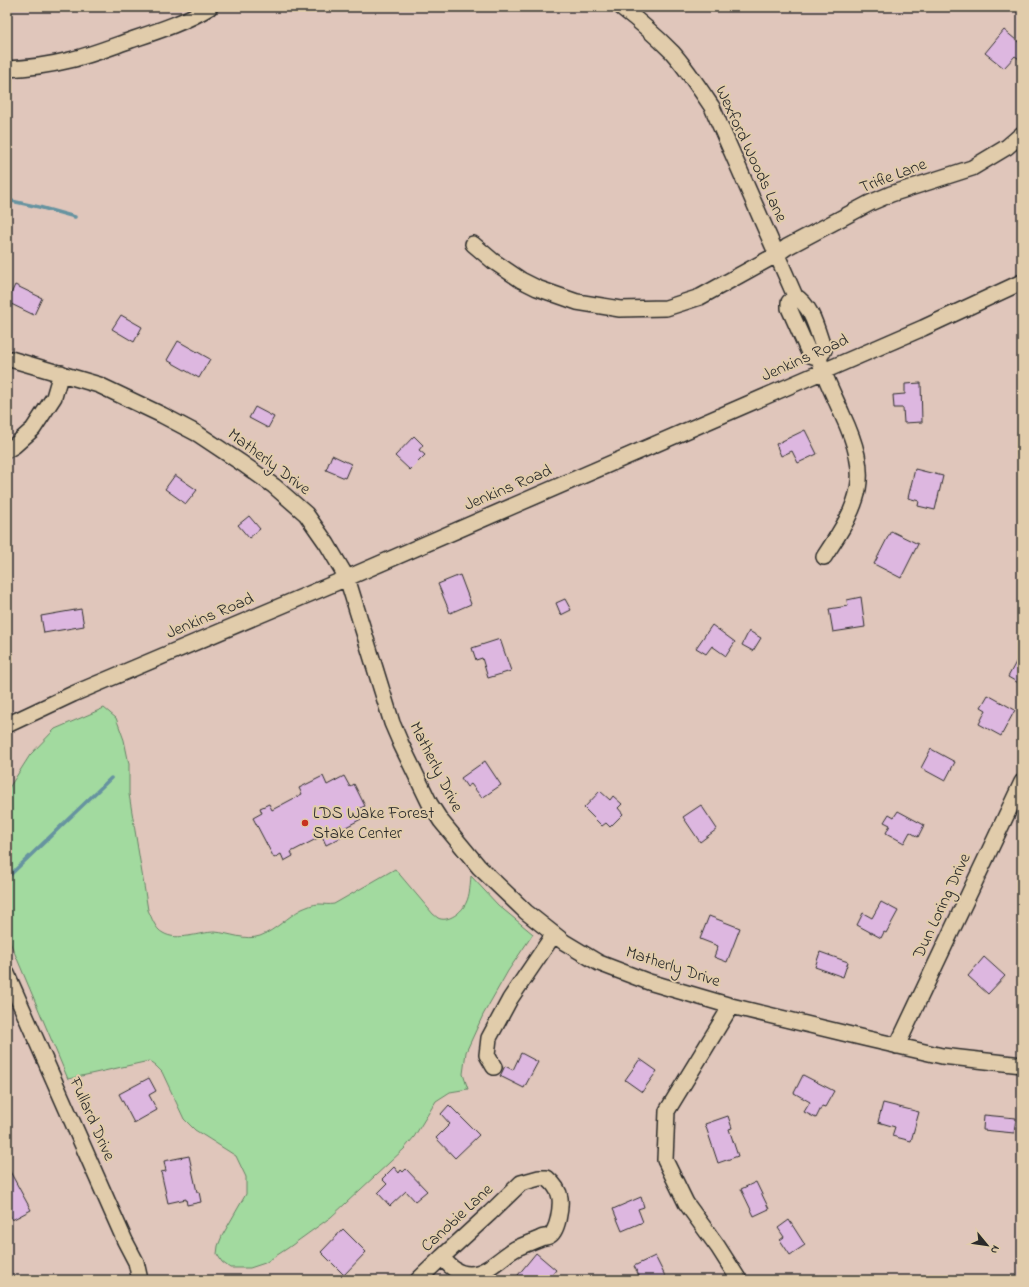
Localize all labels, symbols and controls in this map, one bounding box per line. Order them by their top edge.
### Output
street label: Wexford Woods Lane [708,82,794,227]
street label: Trifle Lane [856,152,930,200]
street label: Jenkins Road [757,327,853,388]
street label: Matherly Drive [222,422,316,503]
street label: Jenkins Road [460,458,556,518]
street label: Jenkins Road [162,586,258,646]
street label: Matherly Drive [402,718,470,817]
place label: LDS Wake Forest Stake Center [313,801,434,846]
marker: LDS Wake Forest Stake Center [300,818,310,828]
street label: Dun Loring Drive [906,849,979,965]
street label: Matherly Drive [622,940,724,995]
street label: Fullard Drive [62,1072,122,1165]
street label: Canobie Lane [415,1178,499,1258]
north arrow [967,1225,1007,1265]
text: N [986,1242,1004,1256]

